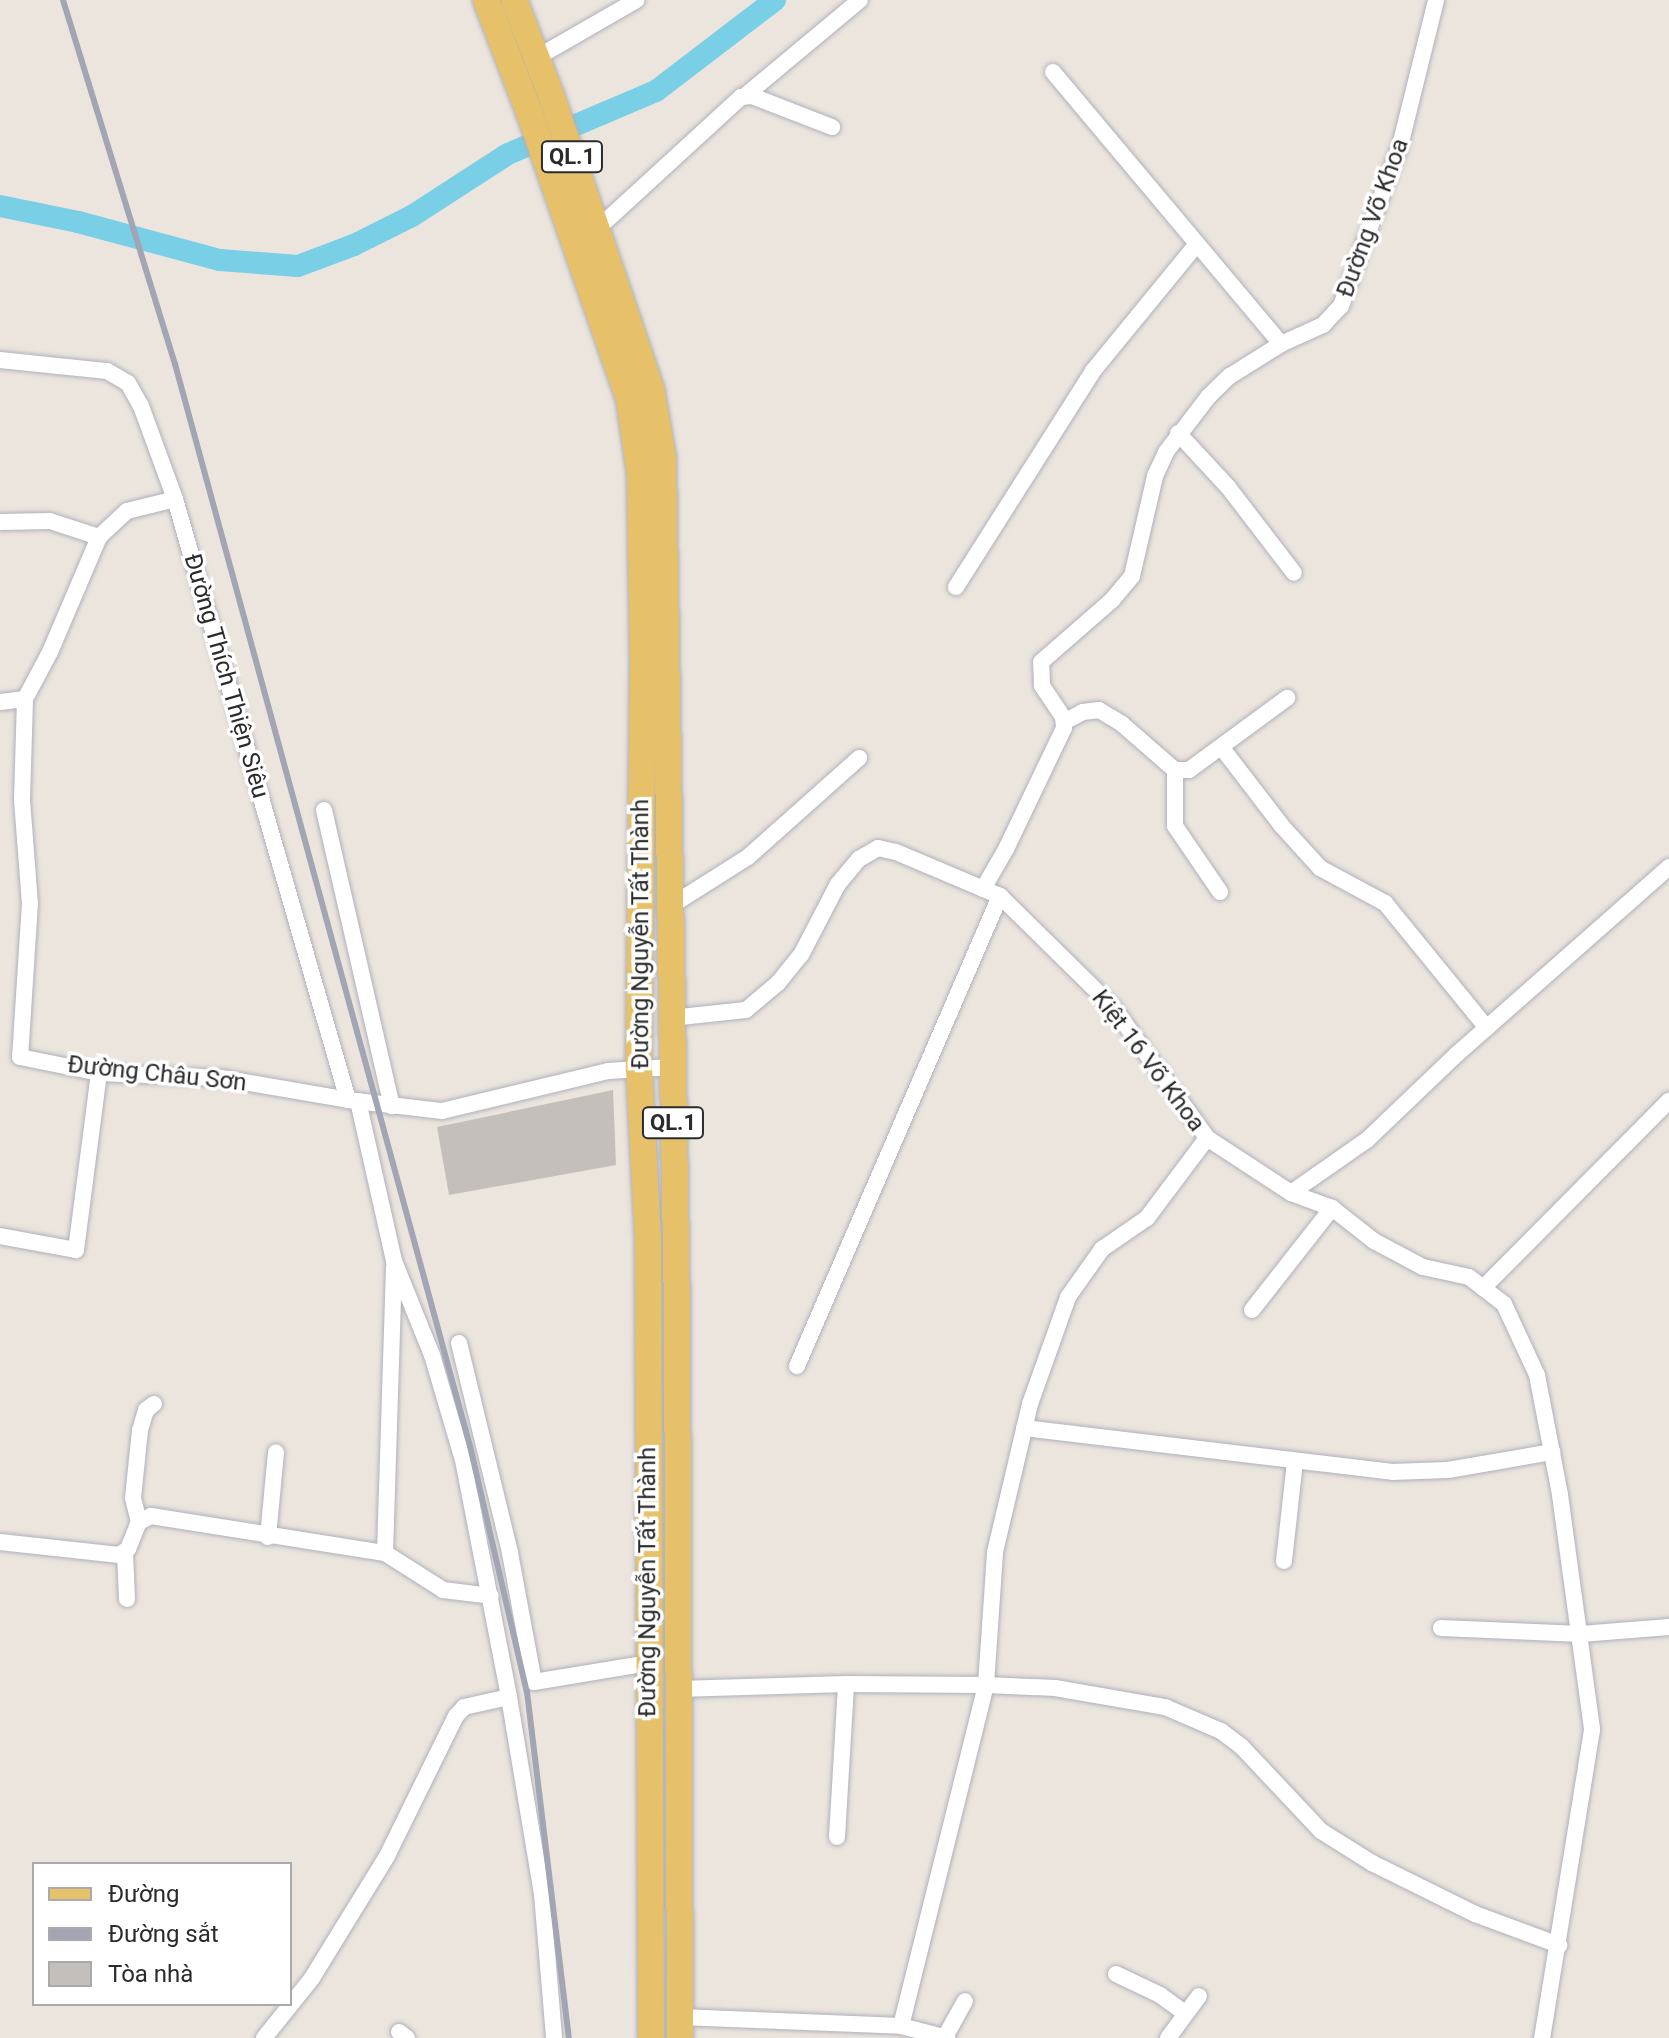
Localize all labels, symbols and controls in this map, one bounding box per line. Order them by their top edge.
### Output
street label: Đường Võ Khoa [1331,135,1415,301]
road number: QL.1 [540,139,604,175]
street label: Đường Thích Thiện Siêu [177,550,275,802]
street label: Đường Nguyễn Tất Thành [627,798,655,1070]
street label: Kiệt 16 Võ Khoa [1085,985,1211,1137]
street label: Đường Châu Sơn [66,1050,248,1098]
road number: QL.1 [641,1105,705,1141]
street label: Đường Nguyễn Tất Thành [634,1446,662,1718]
legend [32,1862,292,2006]
text: Đường [108,1880,179,1908]
text: Đường sắt [108,1920,219,1948]
text: Tòa nhà [108,1960,193,1988]

